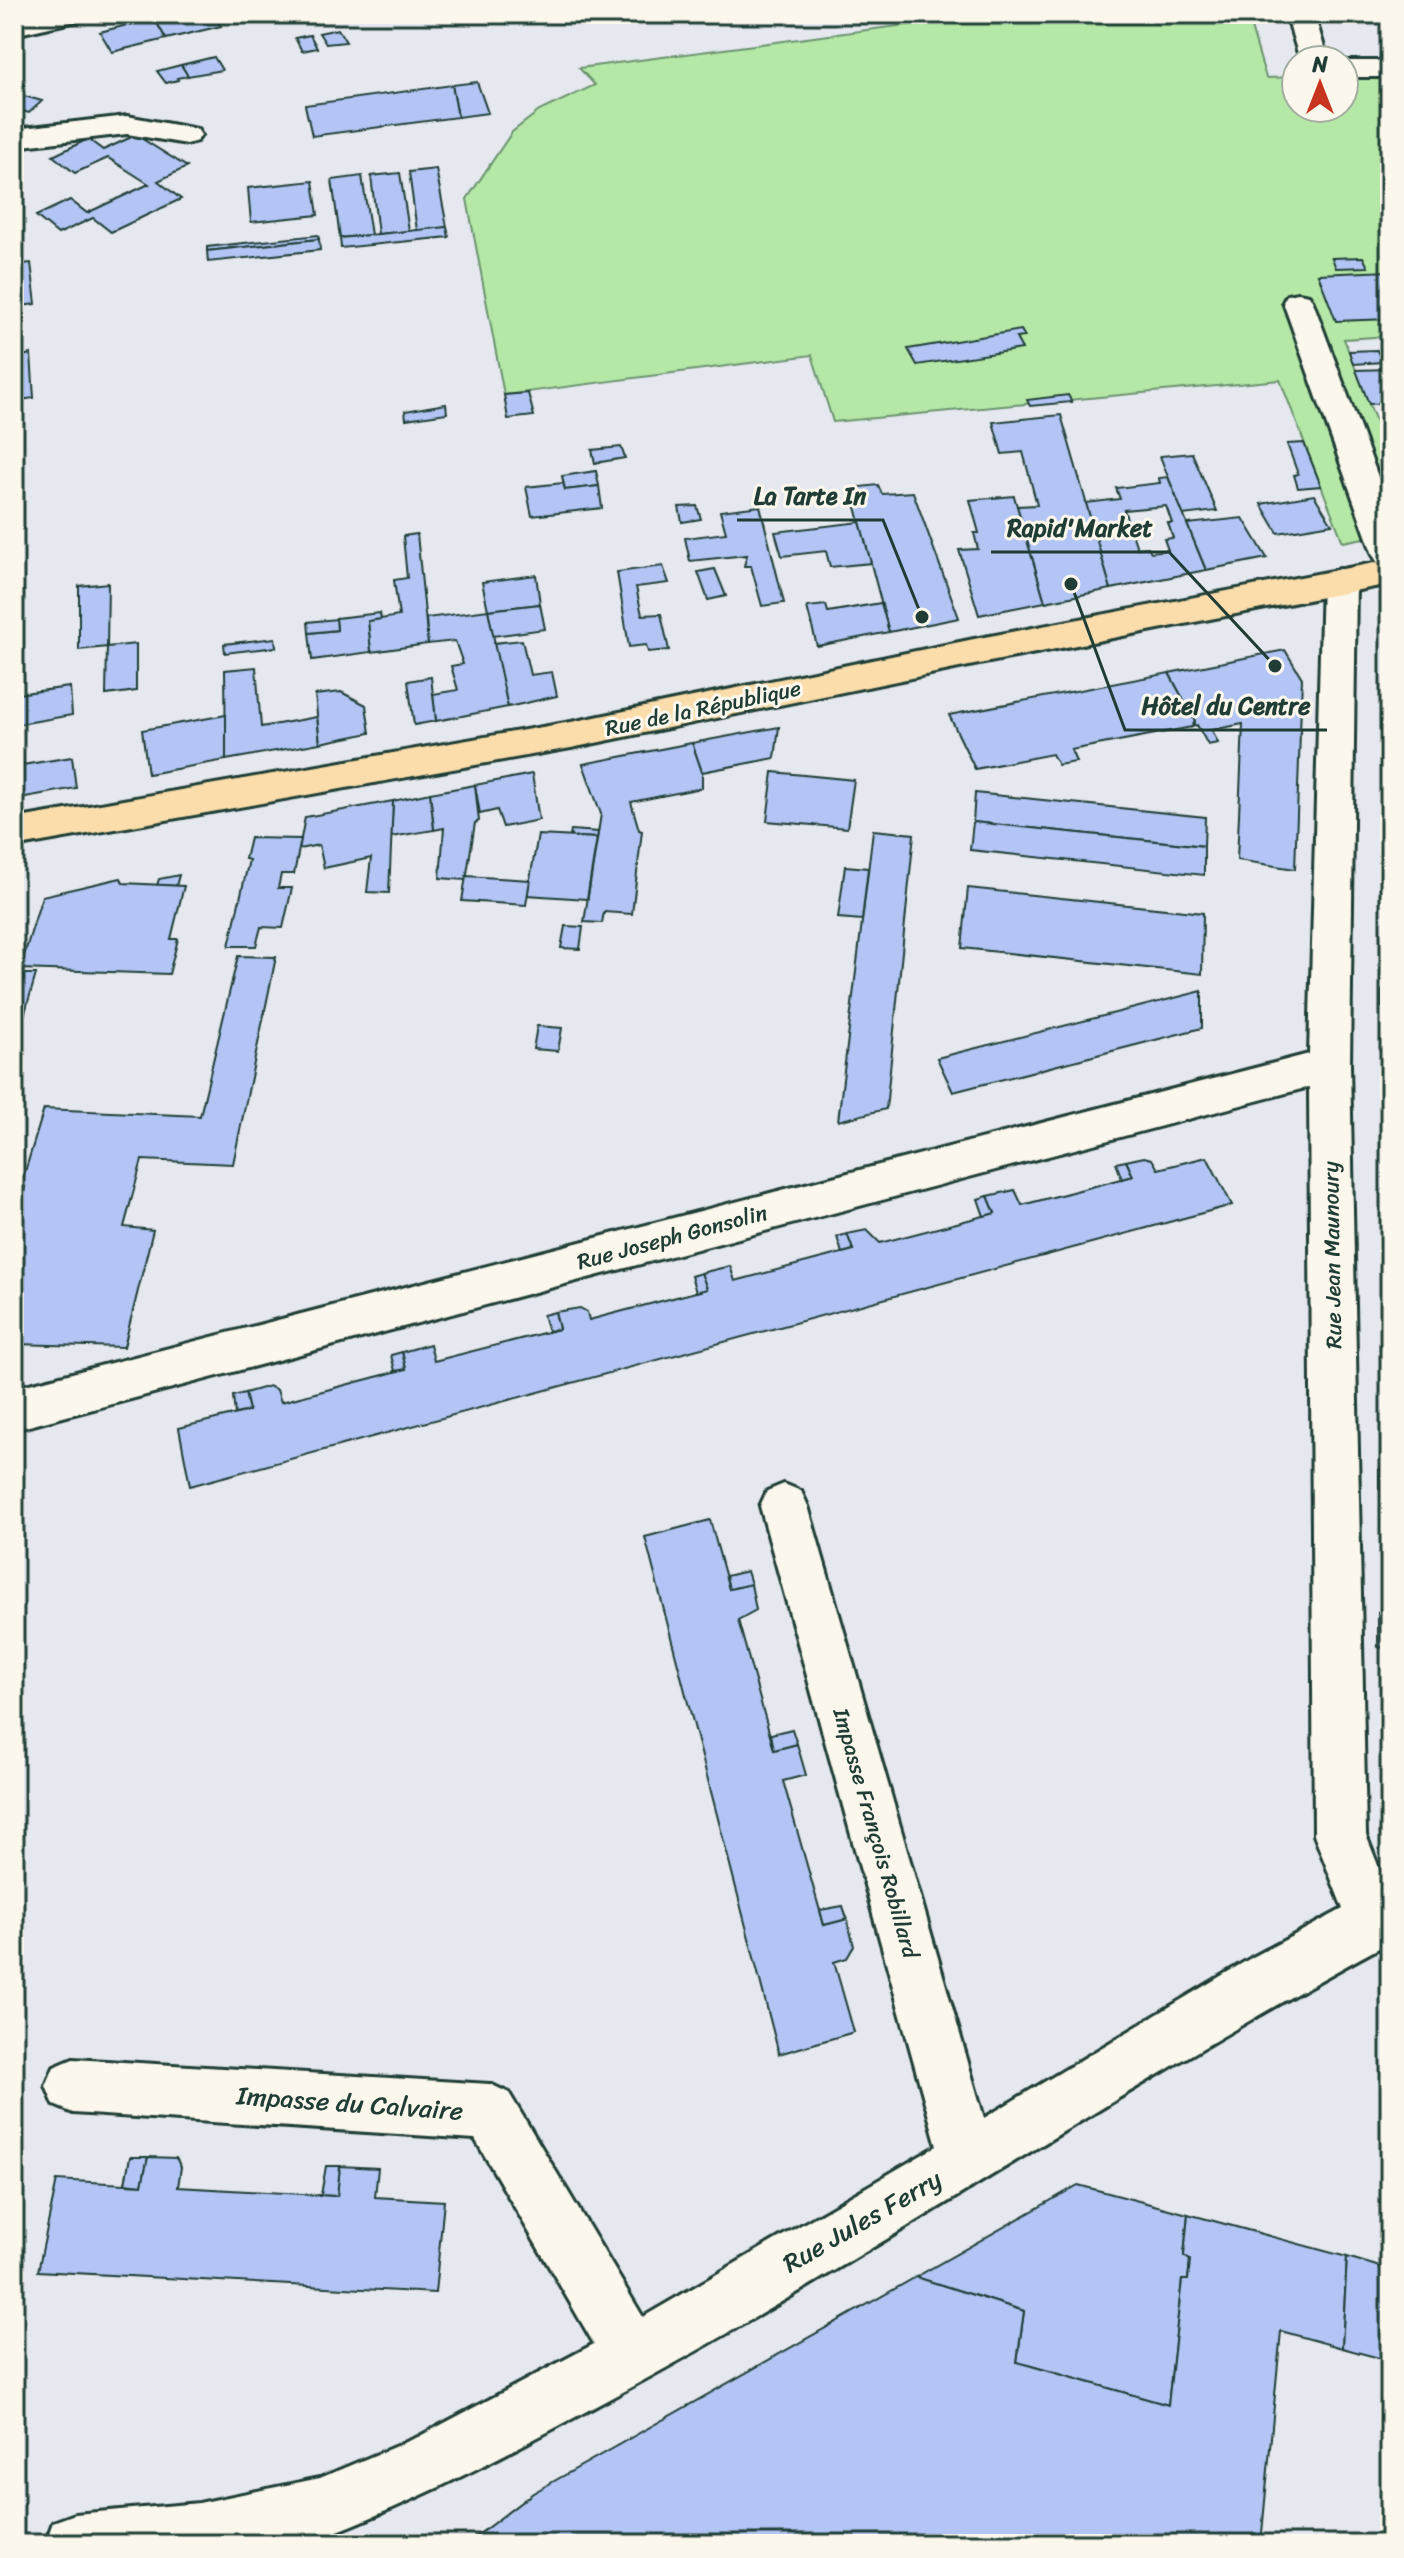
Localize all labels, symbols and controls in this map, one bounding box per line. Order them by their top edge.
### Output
north arrow [1280,44,1360,124]
text: N [1311,45,1328,84]
callout: La Tarte In [737,472,883,520]
text: La Tarte In [754,475,866,517]
callout: Rapid'Market [991,504,1169,552]
text: Rapid'Market [1006,507,1153,549]
street label: Rue de la République [601,668,805,748]
callout: Hôtel du Centre [1125,682,1327,730]
text: Hôtel du Centre [1142,685,1311,727]
street label: Rue Jean Maunoury [1311,1160,1353,1349]
street label: Rue Joseph Gonsolin [572,1193,772,1281]
street label: Impasse François Robillard [821,1702,931,1964]
street label: Impasse du Calvaire [234,2072,465,2134]
street label: Rue Jules Ferry [773,2156,951,2285]

